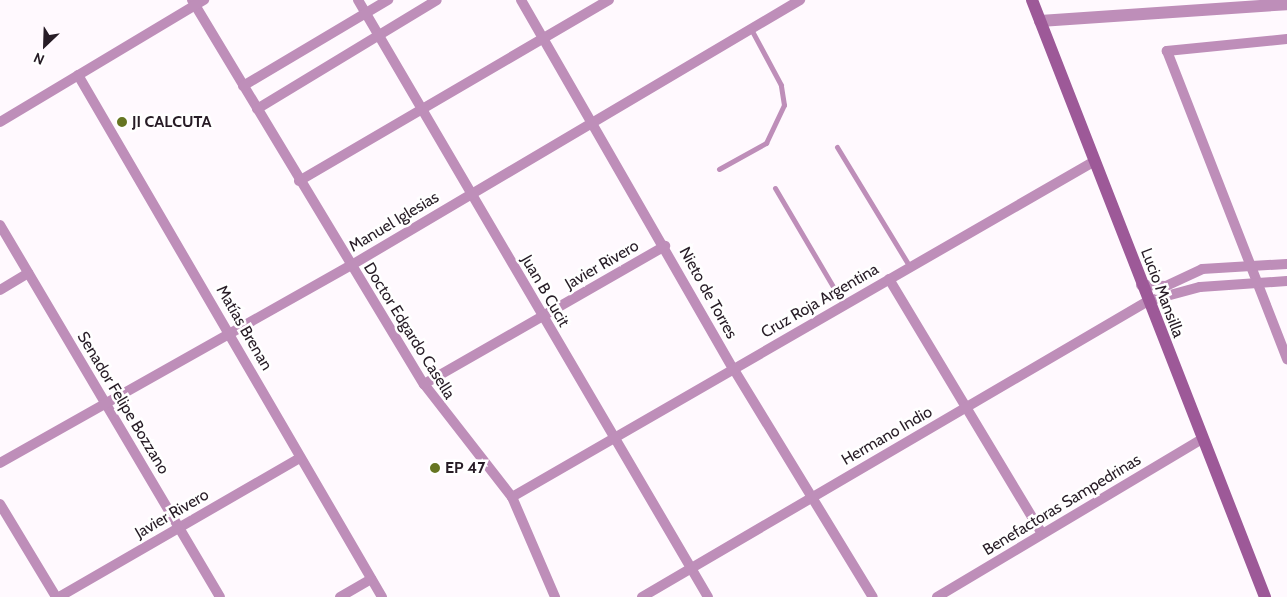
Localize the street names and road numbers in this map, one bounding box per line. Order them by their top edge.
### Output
street label: Manuel Iglesias [346,188,442,256]
street label: Javier Rivero [562,236,642,294]
street label: Nieto de Torres [675,244,741,342]
street label: Lucio Mansilla [1136,246,1188,340]
street label: Juan B Cucit [517,252,573,330]
street label: Doctor Edgardo Casella [359,259,459,403]
street label: Cruz Roja Argentina [758,260,882,342]
street label: Matías Brenan [212,282,276,374]
street label: Senador Felipe Bozzano [73,328,173,478]
street label: Hermano Indio [838,402,936,470]
street label: Benefactoras Sampedrinas [980,450,1144,560]
street label: Javier Rivero [132,485,212,543]

